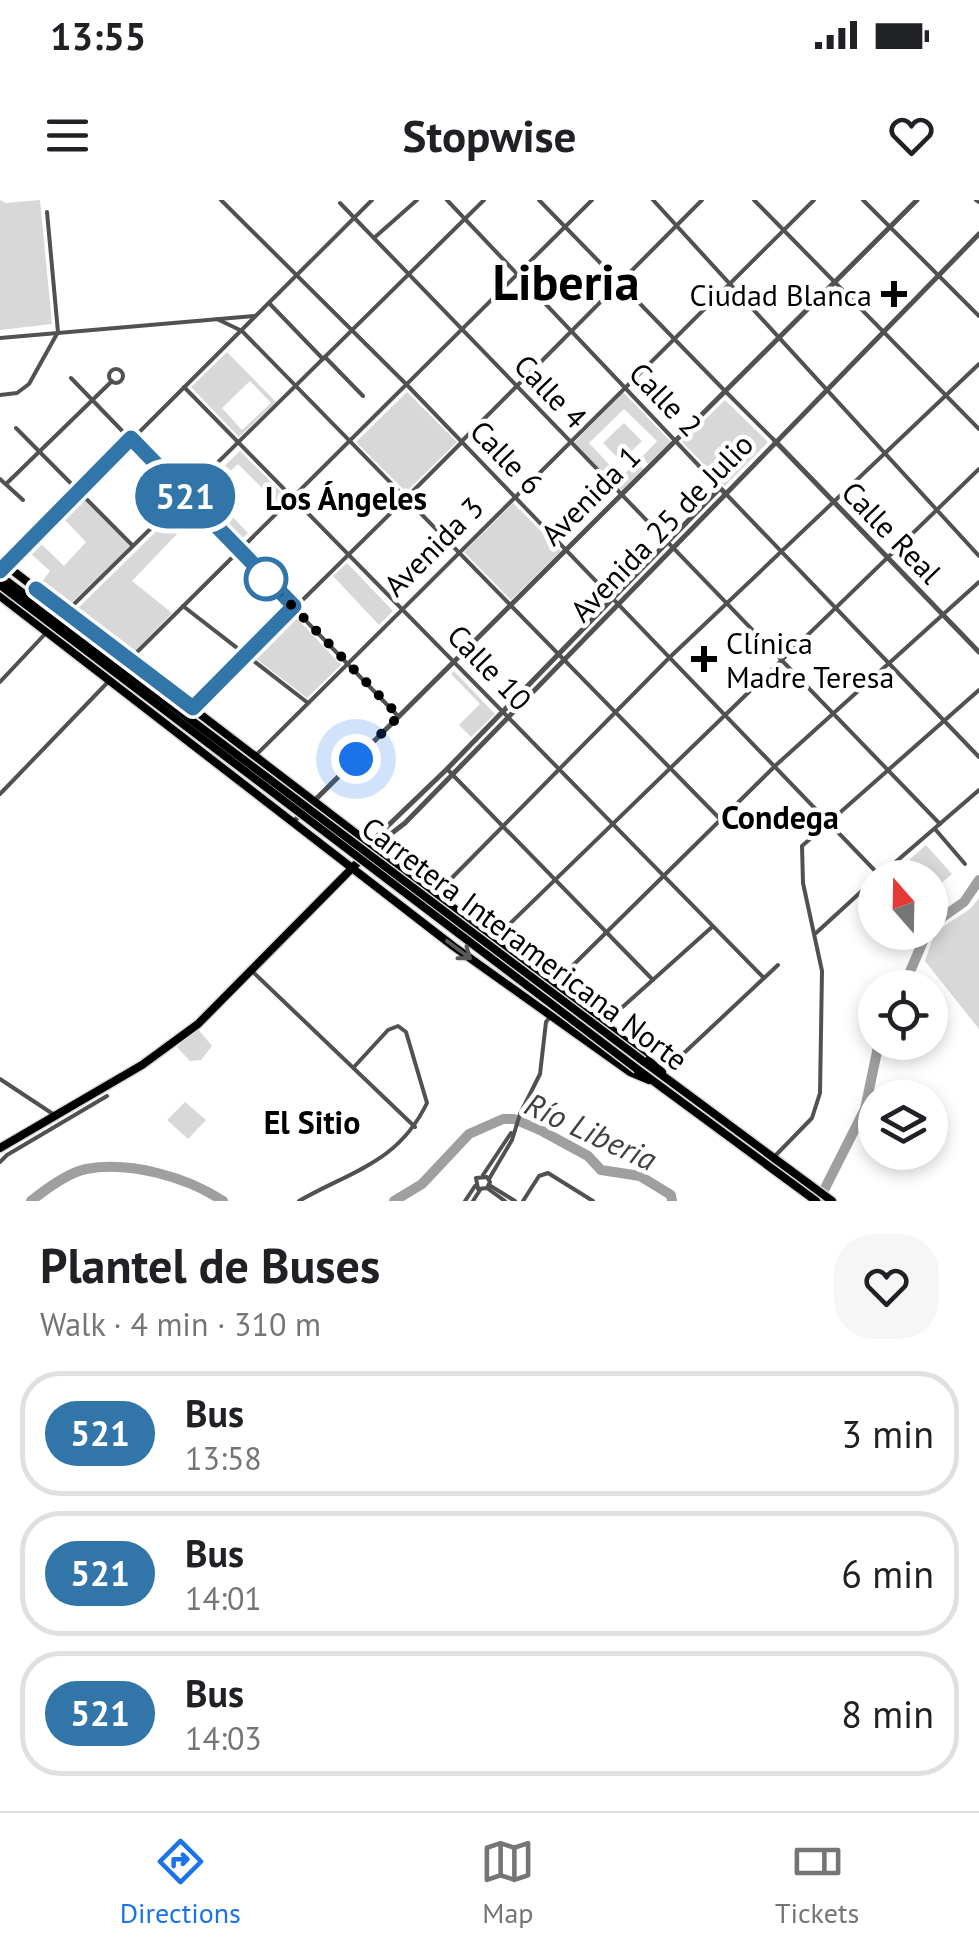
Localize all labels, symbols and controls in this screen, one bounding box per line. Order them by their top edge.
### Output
text: 13:55 [50,11,146,60]
text: Stopwise [403,106,576,164]
icon: menu [40,108,95,163]
icon: heart [884,108,939,163]
district label: Liberia [492,249,640,314]
place label: Ciudad Blanca [690,275,872,314]
marker: Ciudad Blanca [881,281,907,307]
street label: Calle 4 [506,346,596,436]
street label: Calle 2 [621,354,711,444]
street label: Calle 6 [462,412,552,502]
street label: Avenida 25 de Julio [561,425,761,629]
street label: Avenida 1 [532,437,648,553]
line badge: 521 [128,464,242,528]
text: 521 [155,473,215,519]
street label: Calle Real [834,473,950,592]
district label: Los Ángeles [265,477,427,519]
street label: Avenida 3 [375,488,491,604]
unlabelled marker [245,558,287,600]
street label: Calle 10 [440,616,540,718]
place label: Clínica Madre Teresa [726,623,894,696]
marker: Clínica Madre Teresa [691,646,717,672]
your location [331,734,381,784]
district label: Condega [721,796,839,838]
street label: Carretera Interamericana Norte [354,807,696,1079]
north arrow [858,860,948,950]
map controls [858,860,948,1170]
one-way arrow [445,939,472,960]
button: locate [858,970,948,1060]
button: layers [858,1080,948,1170]
water label: Río Liberia [519,1082,664,1180]
district label: El Sitio [264,1101,360,1143]
text: Plantel de Buses [40,1234,380,1296]
button: heart [834,1234,939,1339]
text: Walk · 4 min · 310 m [40,1303,321,1345]
text: Bus [185,1388,244,1437]
text: 3 min [841,1409,934,1458]
text: 521 [70,1410,130,1456]
text: 13:58 [185,1437,262,1479]
text: Bus [185,1528,244,1577]
text: 6 min [841,1549,934,1598]
text: 521 [70,1550,130,1596]
text: 14:01 [185,1577,262,1619]
text: Bus [185,1668,244,1717]
text: 8 min [841,1689,934,1738]
text: 521 [70,1690,130,1736]
text: 14:03 [185,1717,262,1759]
tab: Directions [120,1834,241,1931]
tab: Map [480,1834,535,1931]
tab: Tickets [775,1834,859,1931]

